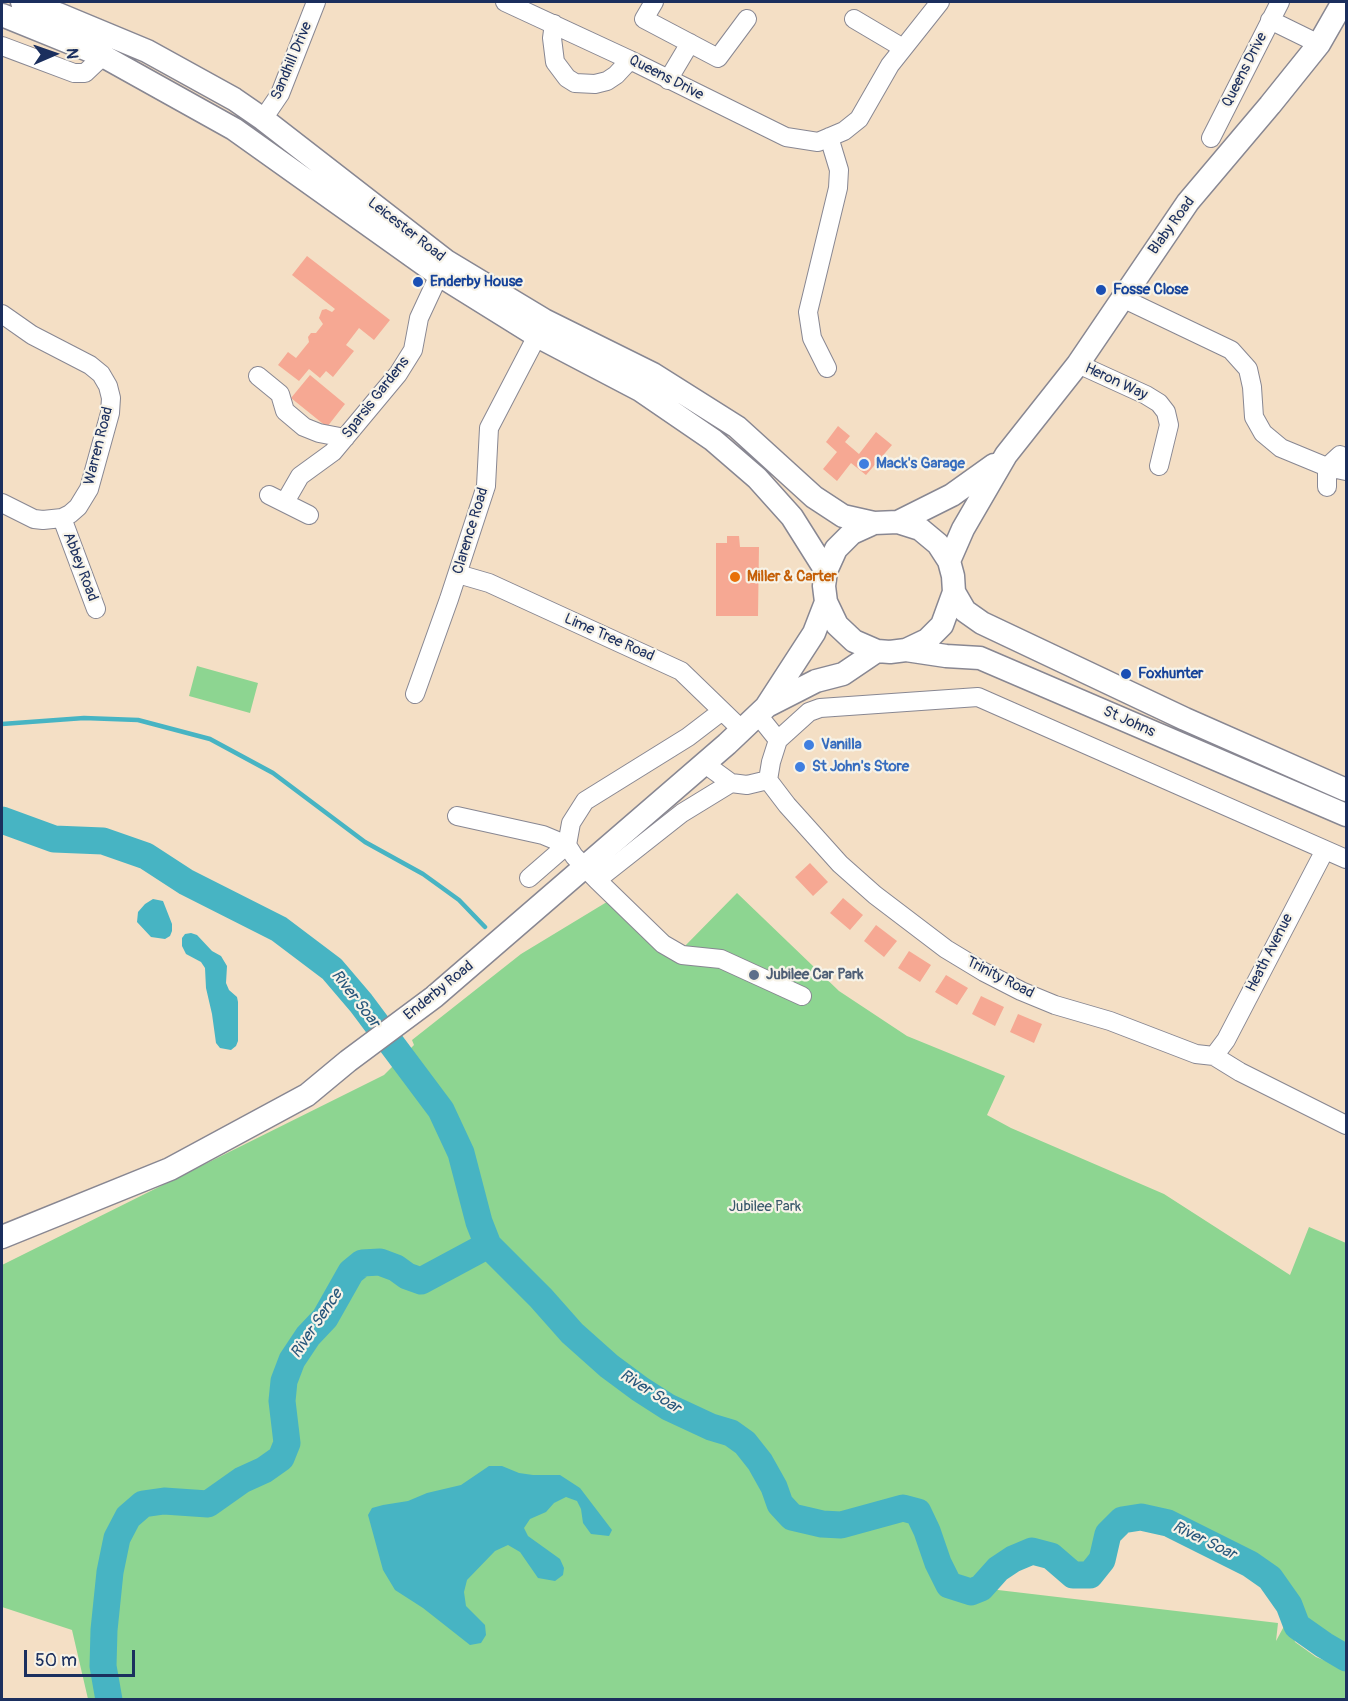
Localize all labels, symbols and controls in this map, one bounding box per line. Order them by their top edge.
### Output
street label: Sandhill Drive [267,19,317,103]
north arrow [24,24,84,84]
street label: Queens Drive [1219,30,1271,110]
text: N [62,48,82,59]
street label: Queens Drive [626,52,706,104]
street label: Leicester Road [364,194,448,266]
street label: Blaby Road [1145,194,1199,258]
place label: Enderby House [430,273,523,291]
marker: Enderby House [411,275,425,289]
place label: Fosse Close [1113,281,1188,299]
marker: Fosse Close [1094,283,1108,297]
street label: Sparsis Gardens [338,353,414,443]
street label: Heron Way [1082,360,1150,404]
street label: Warren Road [81,405,117,487]
place label: Mack's Garage [876,455,965,473]
marker: Mack's Garage [857,457,871,471]
street label: Clarence Road [449,485,493,577]
street label: Abbey Road [59,530,101,604]
place label: Miller & Carter [747,568,837,586]
marker: Miller & Carter [728,570,742,584]
street label: Lime Tree Road [561,610,657,666]
place label: Foxhunter [1138,665,1203,683]
marker: Foxhunter [1119,667,1133,681]
street label: St Johns [1100,703,1158,741]
place label: Vanilla [821,736,862,754]
marker: Vanilla [802,738,816,752]
place label: St John's Store [812,758,909,776]
marker: St John's Store [793,760,807,774]
street label: Heath Avenue [1243,911,1297,995]
street label: Trinity Road [963,953,1037,1003]
street label: Enderby Road [400,957,478,1025]
water label: River Soar [327,966,383,1032]
place label: Jubilee Car Park [766,966,863,984]
marker: Jubilee Car Park [747,968,761,982]
park label: Jubilee Park [729,1198,801,1216]
water label: River Sence [287,1286,347,1362]
water label: River Soar [616,1366,684,1418]
water label: River Soar [1169,1517,1239,1565]
scale bar [27,1638,138,1676]
text: 50 m [35,1649,77,1672]

